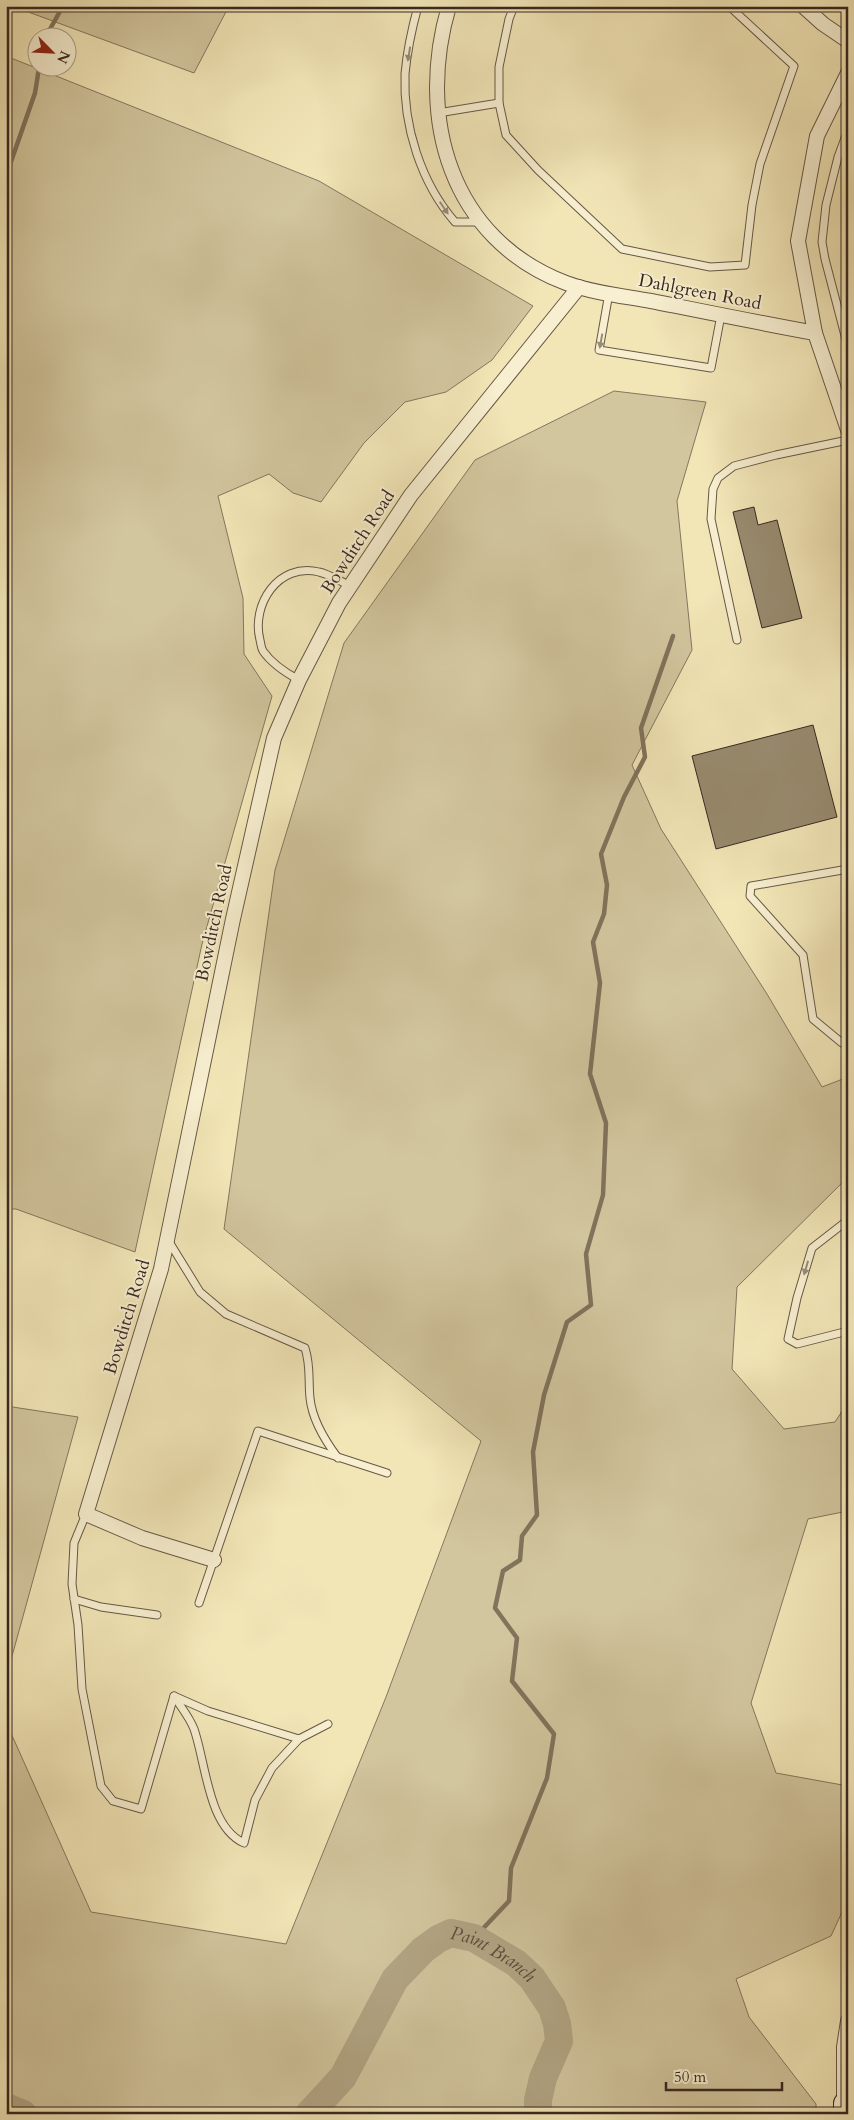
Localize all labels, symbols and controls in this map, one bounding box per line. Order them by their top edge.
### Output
north arrow [28,28,78,78]
one-way arrow [404,46,412,62]
text: N [52,48,75,67]
one-way arrow [440,201,449,215]
street label: Dahlgreen Road [637,268,764,316]
one-way arrow [596,333,604,349]
street label: Bowditch Road [315,485,401,599]
street label: Bowditch Road [189,862,239,984]
street label: Bowditch Road [98,1256,157,1378]
one-way arrow [802,1260,810,1276]
water label: Paint Branch [448,1920,542,1988]
scale bar [666,2060,783,2092]
text: 50 m [674,2067,706,2087]

